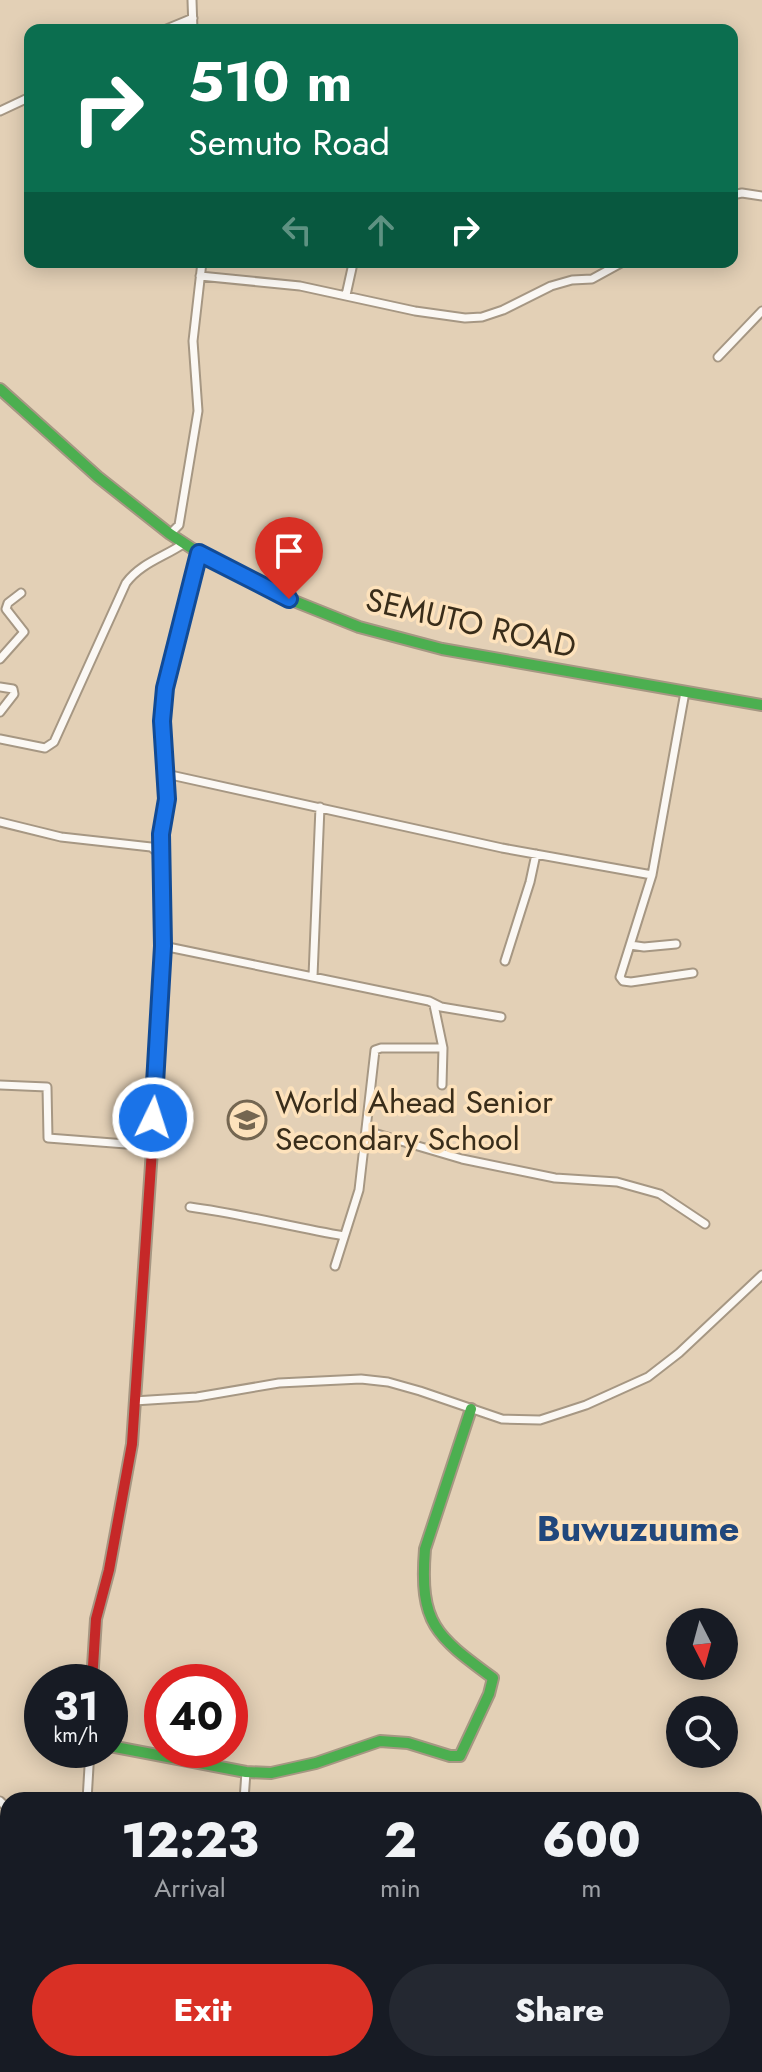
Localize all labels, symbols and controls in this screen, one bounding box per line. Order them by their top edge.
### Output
text: 510 m [188,41,352,122]
icon: right [56,56,160,160]
text: Semuto Road [188,116,390,168]
icon: left [275,208,319,252]
icon: ahead [359,208,403,252]
icon: right [443,208,487,252]
pin [255,517,323,599]
icon: arrive [267,529,311,573]
street label: SEMUTO ROAD [361,576,581,670]
position arrow [111,1076,195,1160]
place label: World Ahead Senior Secondary School [275,1079,553,1162]
school or university icon: World Ahead Senior Secondary School [226,1099,268,1141]
district label: Buwuzuume [537,1502,739,1554]
north arrow [666,1608,738,1680]
map controls [666,1608,738,1768]
speed limit sign: 40 [144,1664,248,1768]
text: 31 [53,1677,99,1735]
button: search [666,1696,738,1768]
text: km/h [53,1721,99,1750]
text: 12:23 [121,1806,259,1875]
text: 2 [384,1806,417,1875]
text: 600 [542,1806,641,1875]
text: Arrival [154,1869,226,1907]
text: min [380,1869,421,1907]
text: m [581,1869,601,1907]
button: Exit [32,1964,373,2056]
button: Share [389,1964,730,2056]

